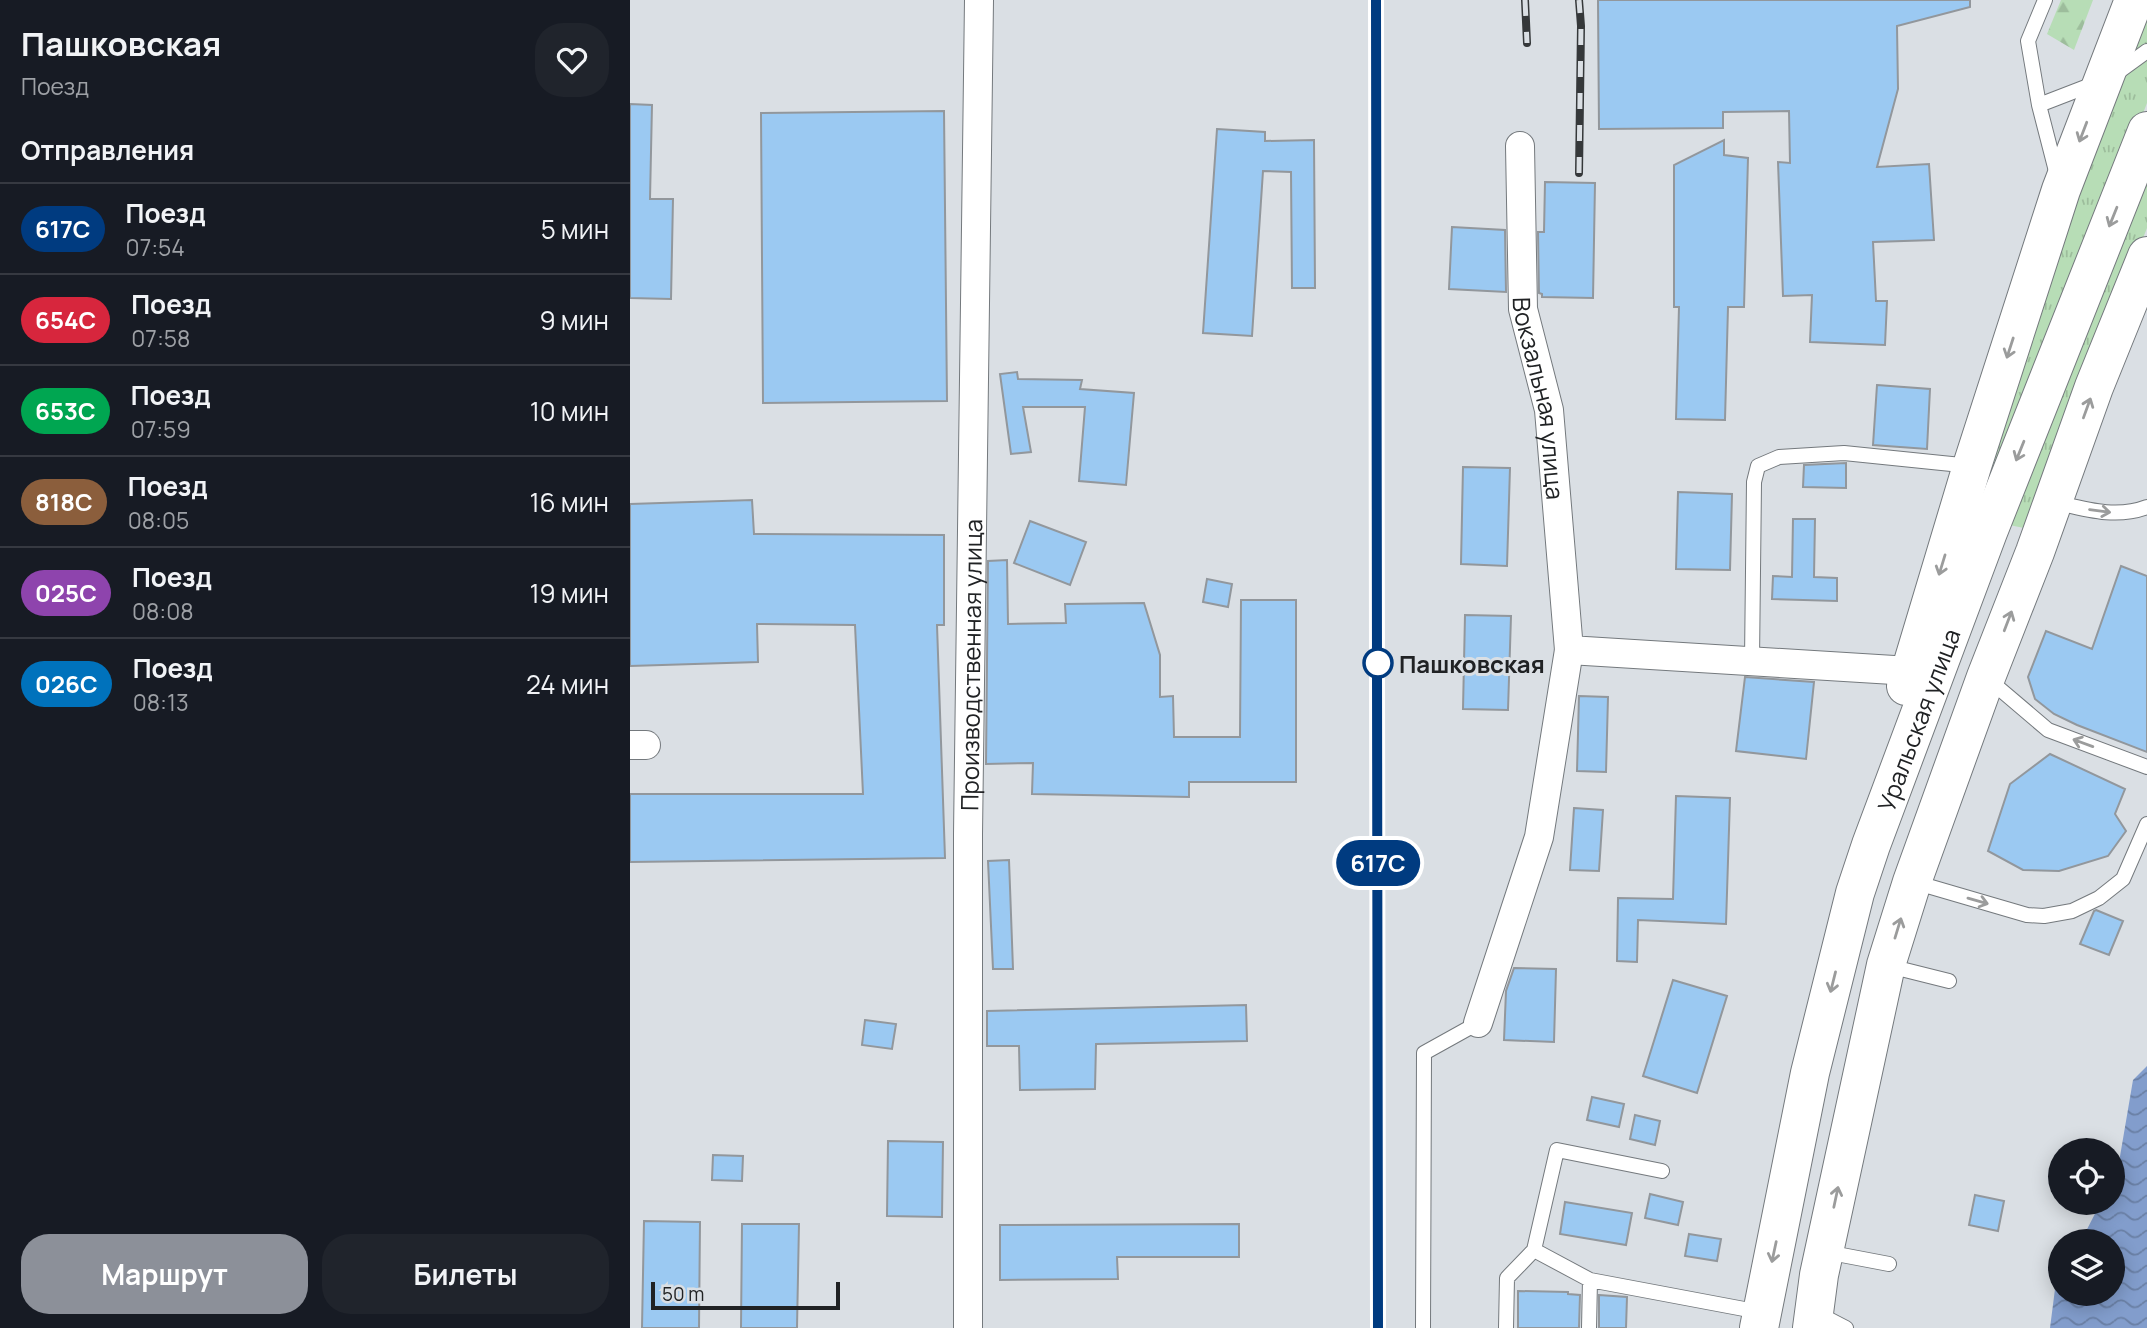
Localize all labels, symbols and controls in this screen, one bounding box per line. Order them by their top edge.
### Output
text: Пашковская [21,21,221,66]
button: heart [535,23,609,97]
text: Поезд [21,70,89,102]
one-way arrow [2075,121,2088,142]
text: Отправления [21,132,194,168]
text: Поезд [126,195,206,231]
one-way arrow [2105,206,2118,228]
text: 5 мин [541,211,609,247]
text: 617C [35,212,91,245]
text: 07:54 [126,231,185,263]
text: Поезд [131,286,211,322]
street label: Вокзальная улица [1506,297,1573,501]
text: 9 мин [540,302,609,338]
text: 654С [35,303,96,336]
text: 07:58 [131,322,190,354]
one-way arrow [2003,336,2016,358]
text: Поезд [131,377,211,413]
text: 10 мин [530,393,609,429]
text: 653С [35,394,96,427]
one-way arrow [2082,397,2094,419]
text: 07:59 [131,413,191,445]
one-way arrow [2012,440,2025,462]
text: Поезд [128,468,208,504]
text: 16 мин [529,484,609,520]
text: 818С [35,485,93,518]
text: 08:05 [128,504,189,536]
one-way arrow [2088,505,2111,518]
street label: Производственная улица [952,519,989,811]
one-way arrow [1935,553,1948,575]
text: Поезд [132,559,212,595]
text: 19 мин [529,575,609,611]
text: 025С [35,576,97,609]
text: 08:08 [132,595,194,627]
one-way arrow [2002,611,2015,633]
street label: Уральская улица [1869,624,1967,816]
place label: Пашковская [1399,647,1545,680]
marker: Пашковская [1363,648,1393,678]
text: Поезд [133,650,213,686]
text: 24 мин [526,666,609,702]
text: 026С [35,667,98,700]
text: 08:13 [133,686,189,718]
one-way arrow [2073,736,2095,748]
line badge: 617C [1329,840,1427,886]
text: 617C [1350,846,1406,879]
one-way arrow [1967,896,1989,909]
one-way arrow [1893,917,1906,939]
one-way arrow [1826,970,1839,993]
map controls [2048,1138,2125,1306]
button: locate [2048,1138,2125,1215]
one-way arrow [1829,1186,1843,1209]
button: layers [2048,1229,2125,1306]
button: Маршрут [21,1234,308,1314]
button: Билеты [322,1234,609,1314]
one-way arrow [1767,1240,1781,1263]
scale bar [651,1279,840,1311]
text: 50 m [662,1281,704,1307]

